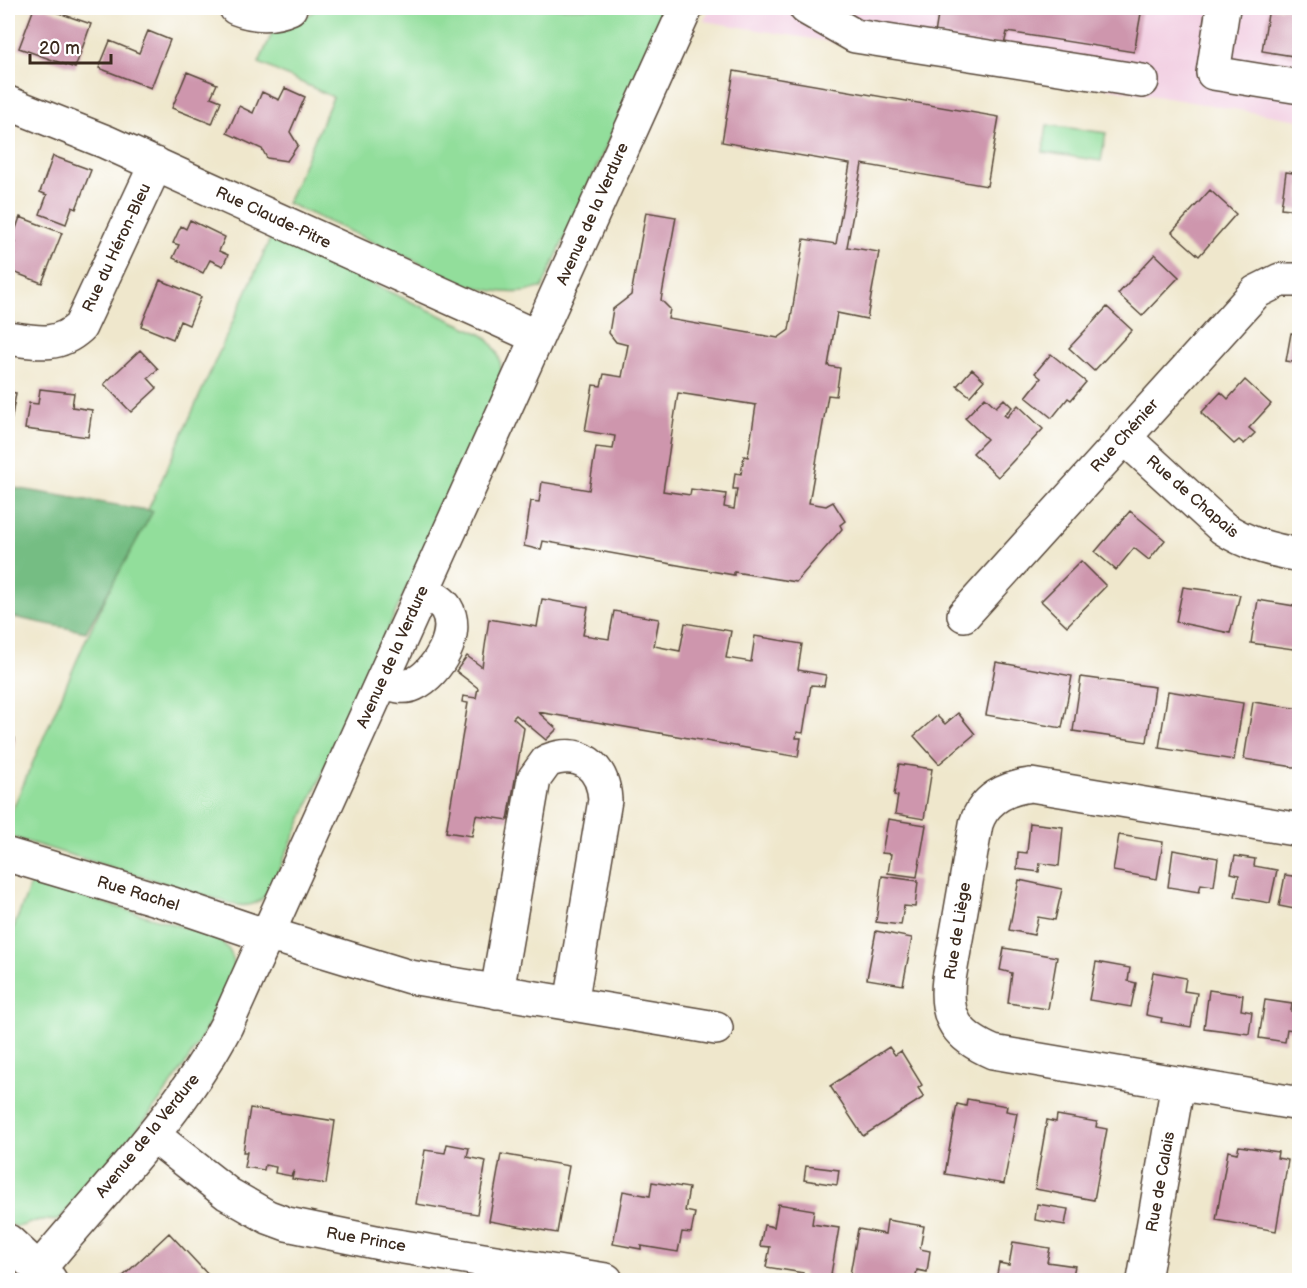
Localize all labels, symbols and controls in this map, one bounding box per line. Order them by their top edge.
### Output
scale bar [30,27,111,65]
text: 20 m [39,38,80,59]
street label: Avenue de la Verdure [553,139,633,288]
street label: Rue du Héron-Bleu [79,181,155,315]
street label: Rue Claude-Pitre [212,183,334,253]
street label: Rue Chénier [1087,395,1163,477]
street label: Rue de Chapais [1142,452,1242,542]
street label: Avenue de la Verdure [353,582,433,731]
street label: Rue Rachel [95,872,181,916]
street label: Rue de Liège [941,880,975,981]
street label: Avenue de la Verdure [92,1070,204,1202]
street label: Rue de Calais [1143,1130,1179,1234]
street label: Rue Prince [325,1224,408,1256]

